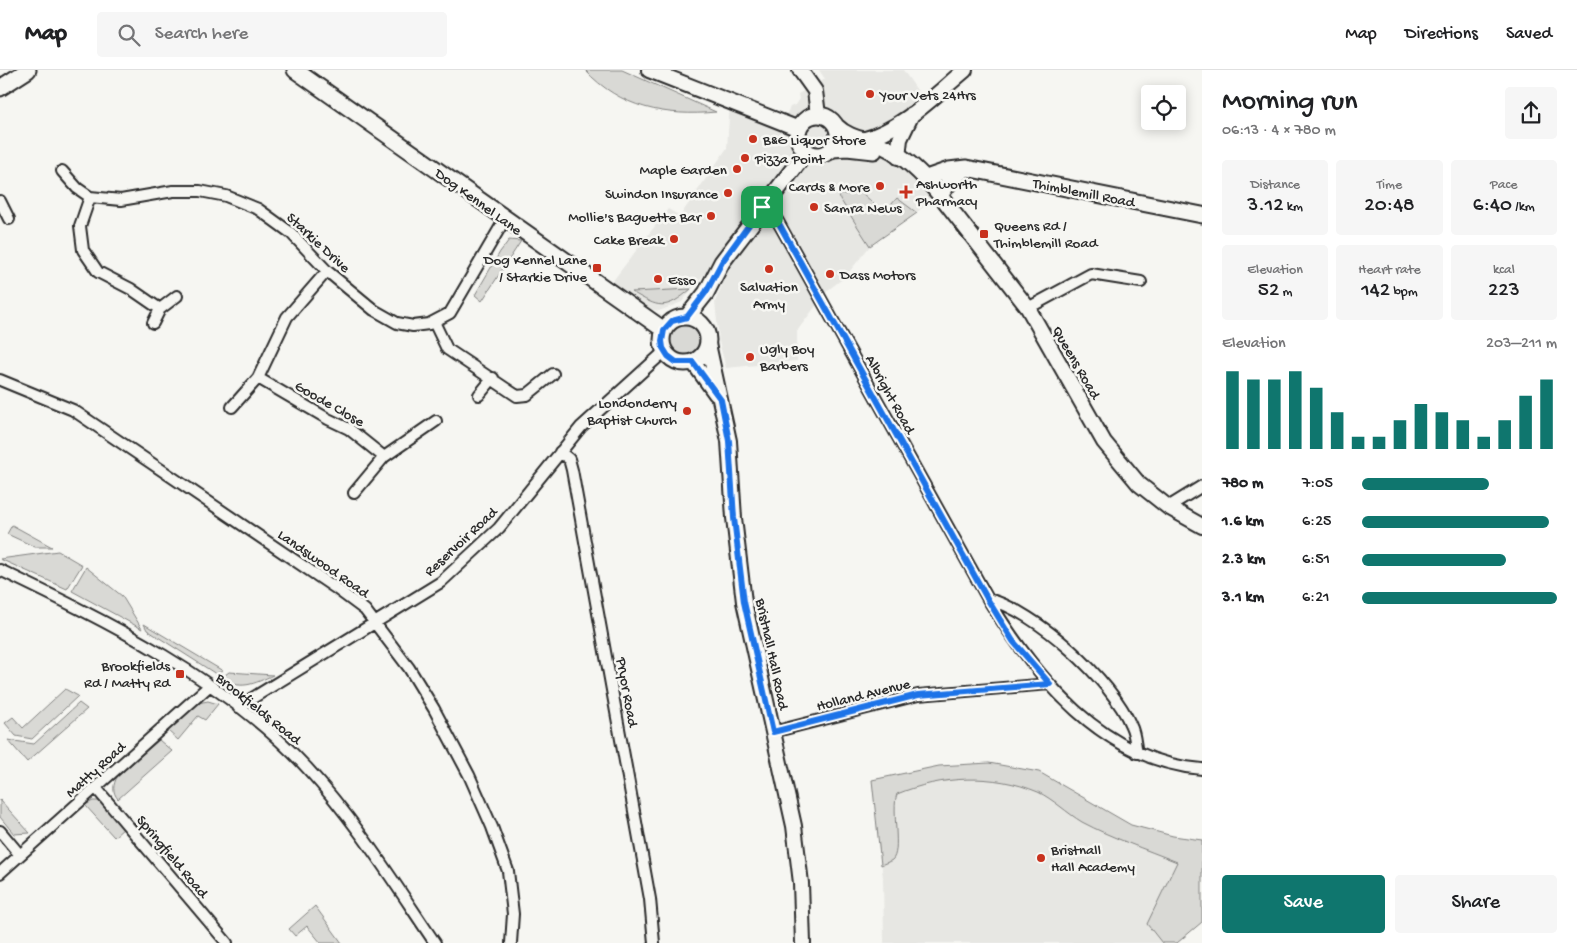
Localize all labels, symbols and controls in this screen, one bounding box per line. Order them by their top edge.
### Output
search box [97,12,447,57]
text: Map [25,20,67,49]
icon: search [115,21,143,49]
text: Search here [155,23,248,46]
text: Map [1345,24,1377,45]
text: Directions [1405,24,1478,45]
text: Saved [1506,24,1552,45]
map controls [1141,85,1186,130]
button: locate [1141,85,1186,130]
text: Morning run [1222,86,1357,119]
place label: Your Vets 24Hrs [878,87,976,105]
button: share [1505,87,1557,139]
marker: Your Vets 24Hrs [864,88,876,100]
text: 06:13 · 4 × 780 m [1222,122,1336,141]
place label: B&G Liquor Store [762,132,866,150]
marker: B&G Liquor Store [747,133,759,145]
place label: Pizza Point [754,151,826,169]
marker: Pizza Point [739,152,751,164]
place label: Maple Garden [640,162,727,180]
marker: Maple Garden [731,163,743,175]
street label: Dog Kennel Lane [430,164,525,240]
street label: Thimblemill Road [1030,175,1137,213]
place label: Ashworth Pharmacy [915,176,978,211]
text: Distance [1250,177,1300,194]
text: Time [1377,177,1402,194]
text: Pace [1490,177,1518,194]
place label: Cards & More [789,179,870,197]
marker: Cards & More [874,180,886,192]
place label: Swindon Insurance [605,186,718,204]
pin [741,186,783,228]
marker: Ashworth Pharmacy [900,186,912,198]
marker: Swindon Insurance [722,187,734,199]
icon: arrive [748,193,776,221]
text: 3.12 [1247,194,1284,219]
text: 20:48 [1364,194,1415,219]
text: 6:40 [1473,194,1512,219]
text: km [1284,199,1303,216]
text: /km [1512,199,1535,216]
place label: Samra News [824,200,902,218]
marker: Samra News [808,201,820,213]
street label: Starkie Drive [282,209,353,278]
place label: Mollie's Baguette Bar [568,209,703,227]
marker: Mollie's Baguette Bar [705,210,717,222]
place label: Queens Rd / Thimblemill Road [993,218,1099,253]
marker: Queens Rd / Thimblemill Road [978,228,990,240]
place label: Cake Break [594,232,665,250]
marker: Cake Break [668,233,680,245]
place label: Dog Kennel Lane / Starkie Drive [483,252,587,287]
marker: Dog Kennel Lane / Starkie Drive [591,262,603,274]
text: Elevation [1247,262,1303,279]
text: Heart rate [1358,262,1421,279]
text: kcal [1493,262,1515,279]
marker: Salvation Army [763,263,775,275]
place label: Dass Motors [839,267,916,285]
marker: Dass Motors [824,268,836,280]
place label: Esso [668,272,696,290]
marker: Esso [652,273,664,285]
place label: Salvation Army [740,279,798,314]
text: 52 [1258,279,1279,304]
text: 142 [1361,279,1390,304]
text: 223 [1488,279,1520,304]
text: m [1279,284,1292,301]
text: bpm [1390,284,1418,301]
street label: Queens Road [1047,323,1104,404]
text: Elevation [1222,335,1286,354]
text: 203–211 m [1486,335,1557,354]
place label: Ugly Boy Barbers [759,341,815,376]
marker: Ugly Boy Barbers [744,351,756,363]
street label: Albright Road [860,352,919,439]
street label: Goode Close [291,378,367,432]
place label: Londonderry Baptist Church [586,395,678,430]
marker: Londonderry Baptist Church [681,405,693,417]
text: 780 m [1222,475,1263,494]
text: 7:05 [1302,475,1333,494]
street label: Reservoir Road [421,503,503,581]
text: 1.6 km [1222,513,1264,532]
text: 6:25 [1302,513,1331,532]
street label: Landswood Road [274,526,373,604]
text: 2.3 km [1222,551,1265,570]
text: 6:51 [1302,551,1330,570]
text: 3.1 km [1222,589,1264,608]
text: 6:21 [1302,589,1329,608]
street label: Bristnall Hall Road [750,596,792,713]
street label: Pryor Road [611,655,641,730]
place label: Brookfields Rd / Matty Rd [84,658,171,693]
marker: Brookfields Rd / Matty Rd [174,668,186,680]
street label: Brookfields Road [211,669,305,750]
street label: Holland Avenue [815,676,912,716]
street label: Matty Road [63,738,131,802]
street label: Springfield Road [132,812,212,903]
place label: Bristnall Hall Academy [1050,842,1136,877]
marker: Bristnall Hall Academy [1035,852,1047,864]
button: Save [1222,875,1385,933]
button: Share [1395,875,1557,933]

